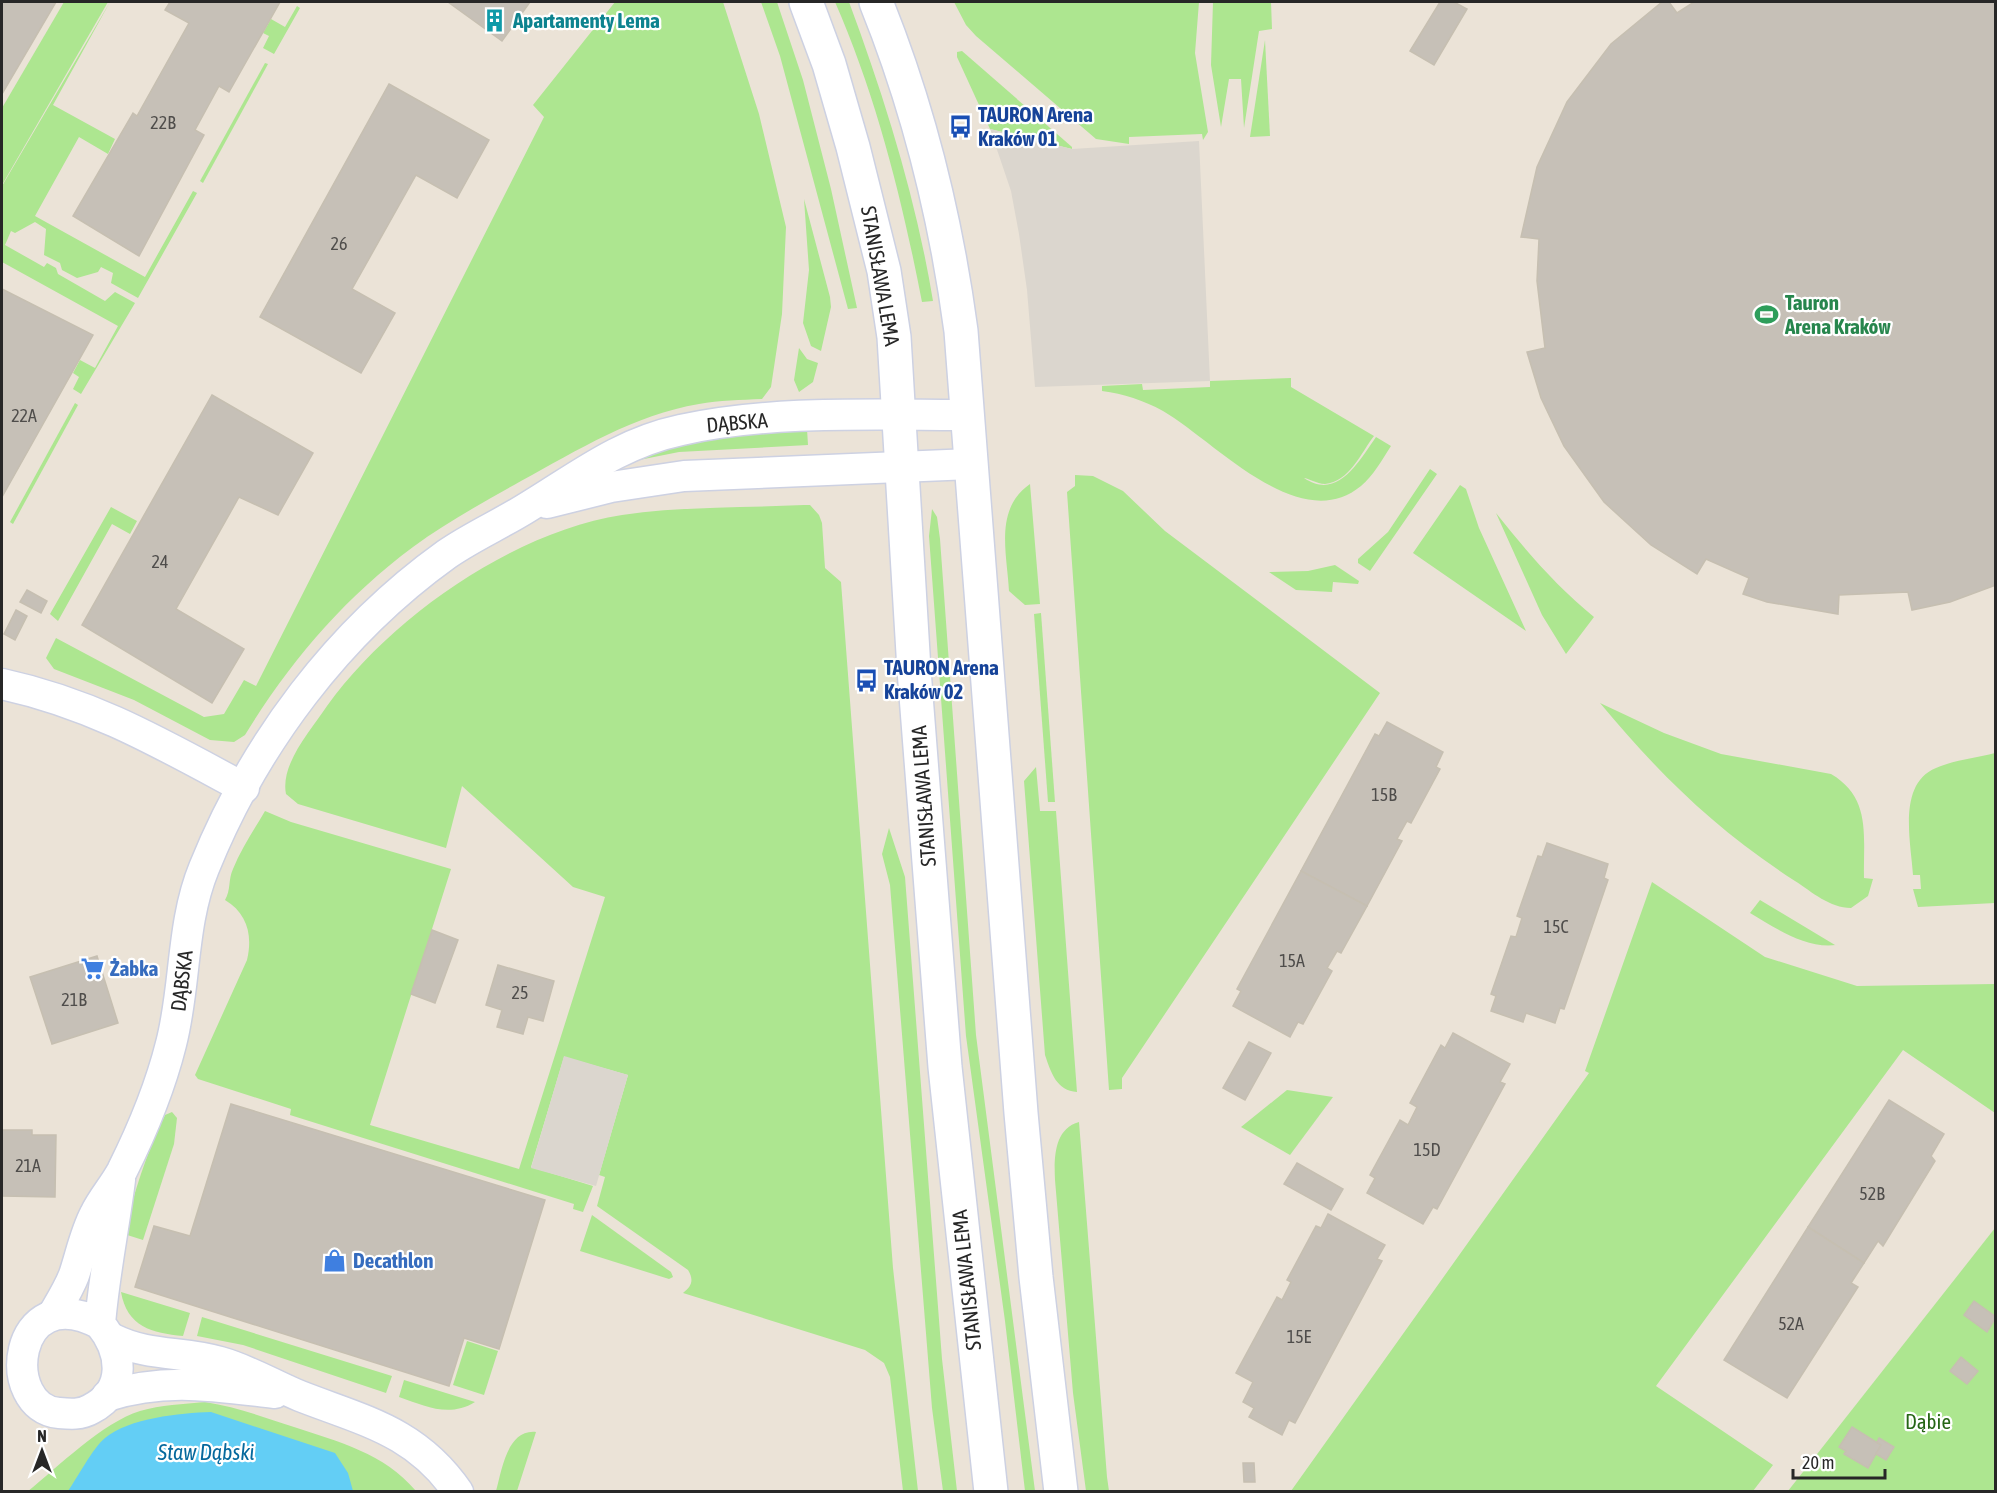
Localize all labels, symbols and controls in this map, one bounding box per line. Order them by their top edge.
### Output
building icon: Apartamenty Lema [482,8,508,34]
place label: Apartamenty Lema [512,8,660,32]
place label: TAURON Arena Kraków 01 [978,102,1093,150]
house number: 22B [150,112,176,133]
bus stop icon: TAURON Arena Kraków 01 [947,114,973,140]
street label: STANISŁAWA LEMA [857,204,905,348]
house number: 26 [331,233,347,254]
place label: Tauron Arena Kraków [1784,290,1891,338]
sports icon: Tauron Arena Kraków [1754,302,1780,328]
house number: 22A [11,405,37,426]
street label: DĄBSKA [705,407,769,437]
house number: 24 [152,551,168,572]
place label: TAURON Arena Kraków 02 [884,655,999,703]
bus stop icon: TAURON Arena Kraków 02 [853,667,879,693]
street label: STANISŁAWA LEMA [906,724,940,867]
house number: 15B [1371,784,1397,805]
house number: 15C [1543,916,1569,937]
street label: DĄBSKA [165,948,197,1013]
house number: 15A [1279,950,1305,971]
supermarket icon: Żabka [79,956,105,982]
place label: Żabka [110,956,158,980]
house number: 25 [512,982,528,1003]
house number: 21B [61,989,87,1010]
house number: 15D [1414,1139,1441,1160]
house number: 21A [15,1155,41,1176]
house number: 52B [1859,1183,1885,1204]
street label: STANISŁAWA LEMA [947,1208,985,1352]
shop icon: Decathlon [322,1248,348,1274]
place label: Decathlon [353,1248,433,1272]
house number: 52A [1778,1313,1804,1334]
house number: 15E [1287,1326,1312,1347]
park label: Dąbie [1905,1409,1951,1433]
north arrow [12,1421,72,1481]
text: N [37,1427,47,1445]
water label: Staw Dąbski [157,1439,254,1465]
scale bar [1793,1442,1884,1480]
text: 20 m [1802,1452,1834,1473]

